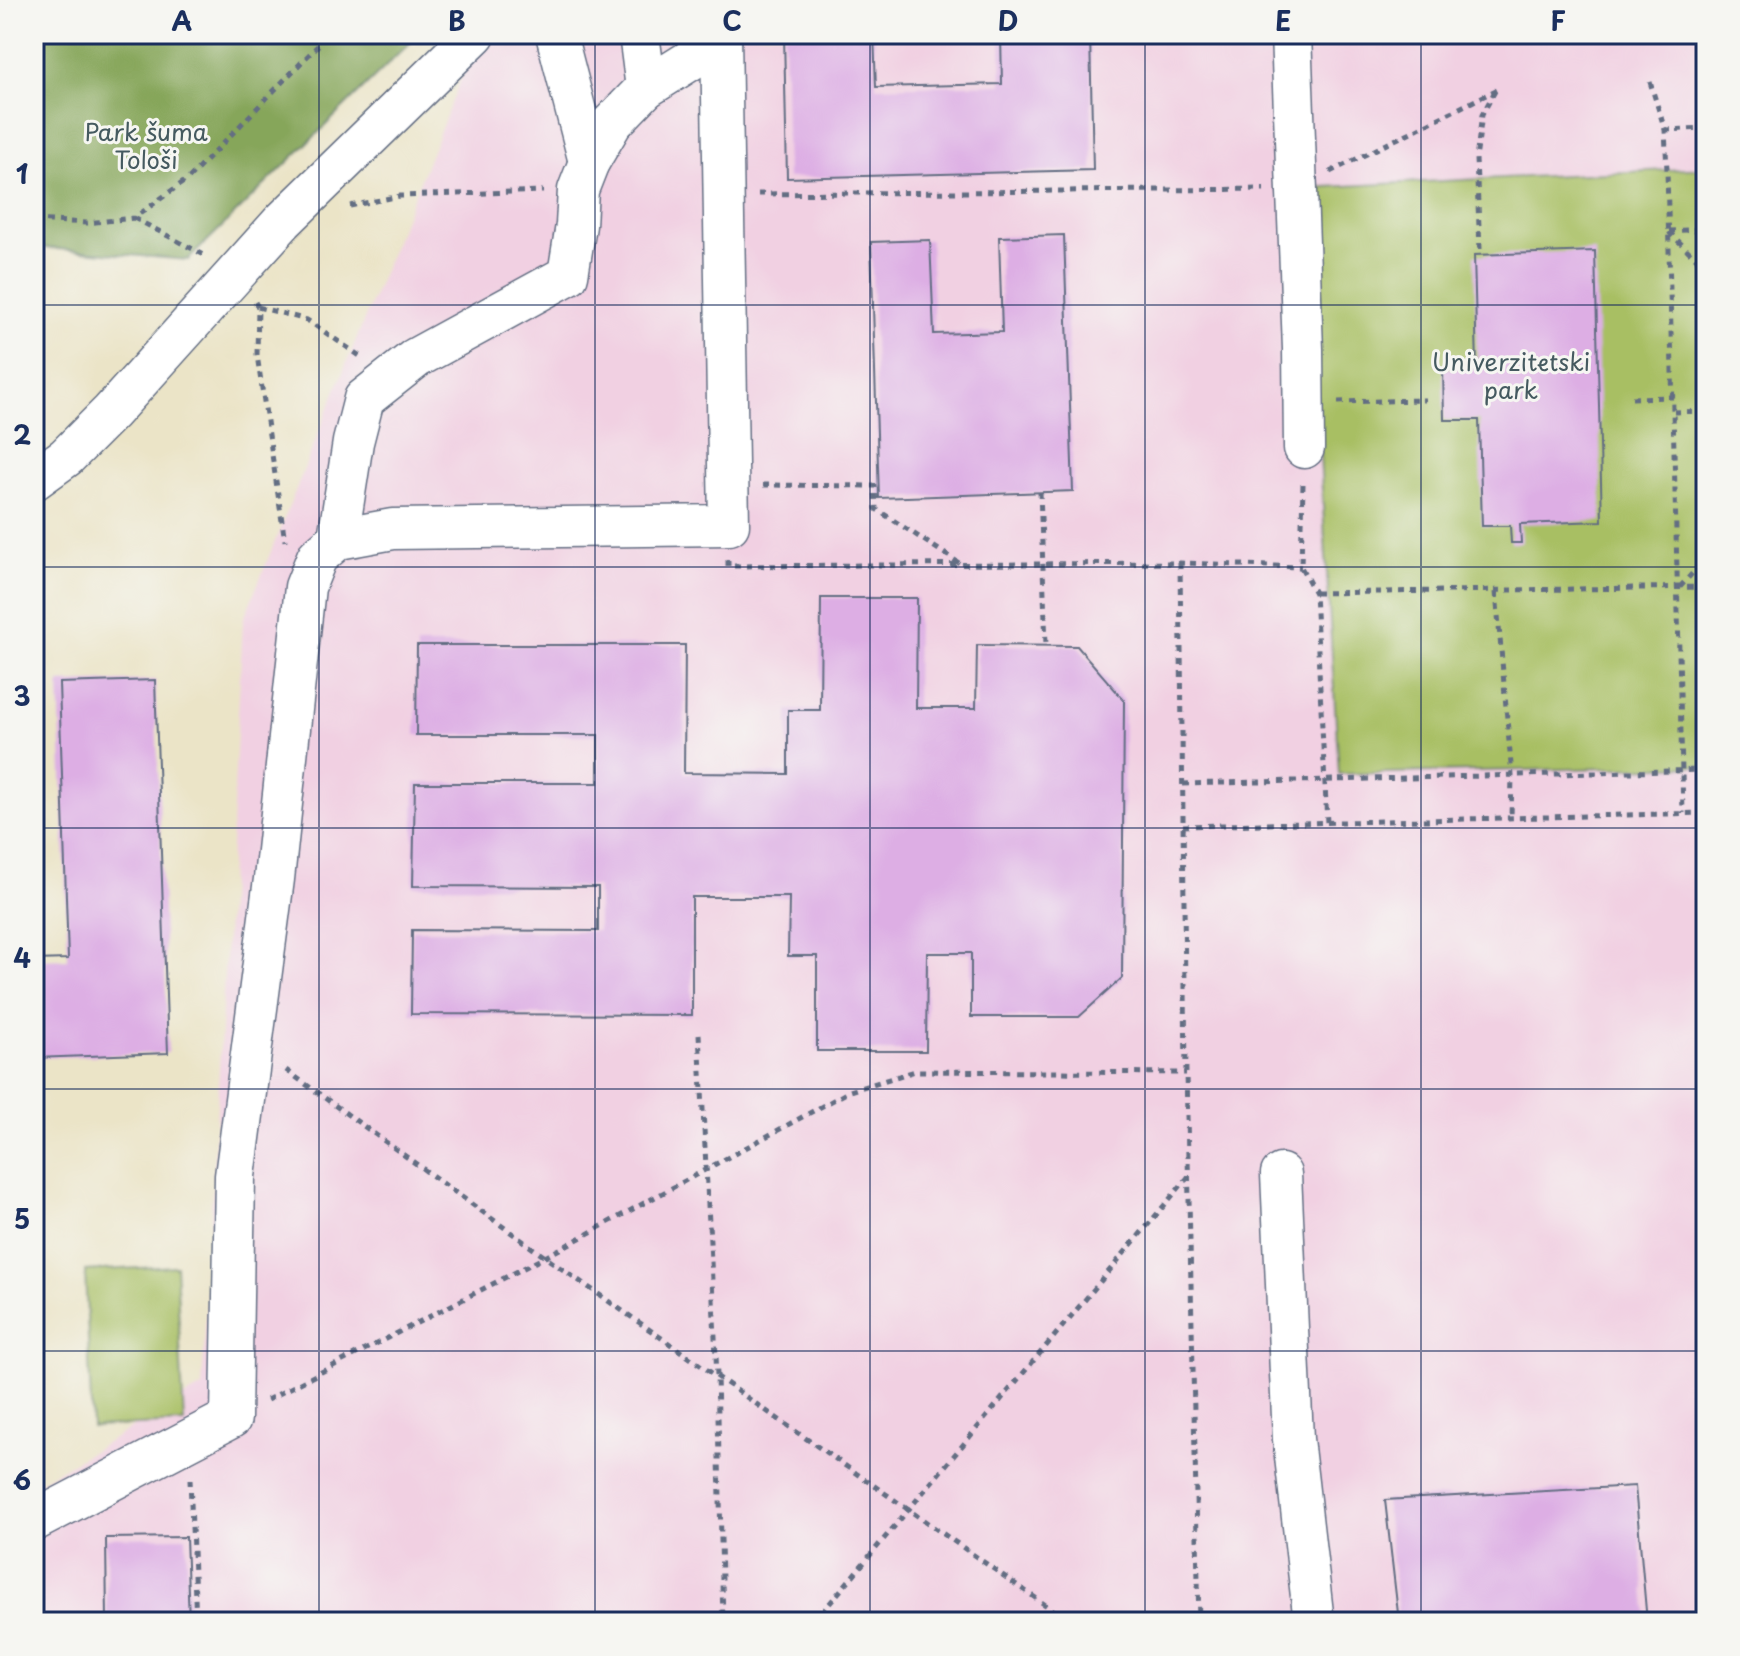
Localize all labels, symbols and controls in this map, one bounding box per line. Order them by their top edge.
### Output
text: A [172,1,192,40]
text: B [448,1,466,40]
text: C [722,1,742,40]
text: D [998,1,1018,40]
text: E [1275,1,1291,40]
text: F [1550,1,1566,40]
park label: Park šuma Tološi [84,113,208,177]
text: 1 [16,154,28,193]
park label: Univerzitetski park [1432,343,1590,407]
text: 2 [13,415,31,454]
text: 3 [13,676,31,715]
text: 4 [13,938,31,977]
text: 5 [14,1199,30,1238]
text: 6 [13,1460,31,1499]

